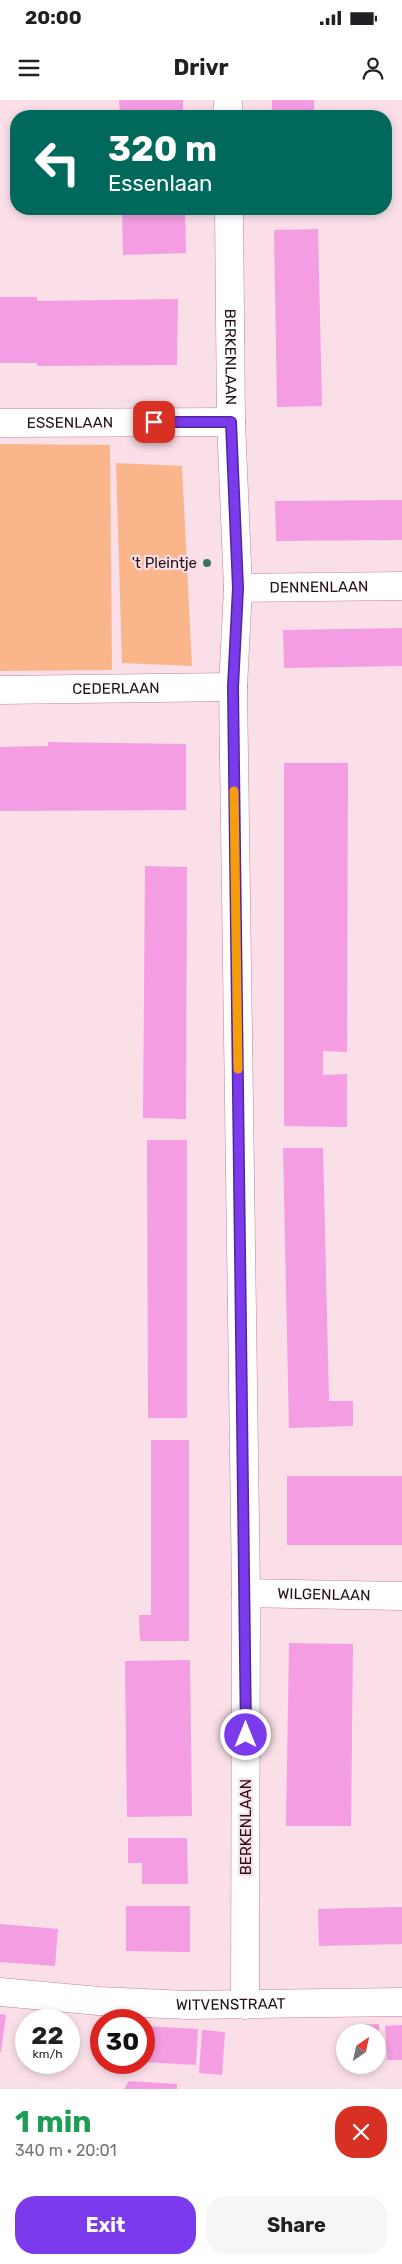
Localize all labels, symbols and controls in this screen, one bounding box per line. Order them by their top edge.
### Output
text: 20:00 [25,6,82,29]
icon: menu [15,54,43,82]
text: Drivr [173,54,229,81]
icon: person [359,54,387,82]
text: 320 m [108,128,217,170]
icon: left [25,130,90,195]
text: Essenlaan [108,170,212,197]
street label: BERKENLAAN [221,309,240,405]
pin [133,401,175,443]
icon: arrive [140,408,168,436]
street label: ESSENLAAN [27,414,113,432]
place label: 't Pleintje [132,554,197,572]
marker: 't Pleintje [201,557,213,569]
street label: DENNENLAAN [269,577,369,597]
street label: CEDERLAAN [72,679,160,698]
street label: WILGENLAAN [277,1585,371,1604]
position arrow [219,1708,271,1760]
street label: BERKENLAAN [237,1779,255,1875]
street label: WITVENSTRAAT [175,1995,286,2014]
speed limit sign: 30 [90,2009,155,2074]
text: 22 [31,2021,64,2050]
north arrow [336,2024,386,2074]
map controls [336,2024,386,2074]
text: km/h [33,2047,62,2061]
text: 1 min [15,2104,92,2140]
button: close [335,2106,387,2158]
text: 340 m · 20:01 [15,2141,117,2160]
button: Exit [15,2196,196,2254]
button: Share [206,2196,387,2254]

